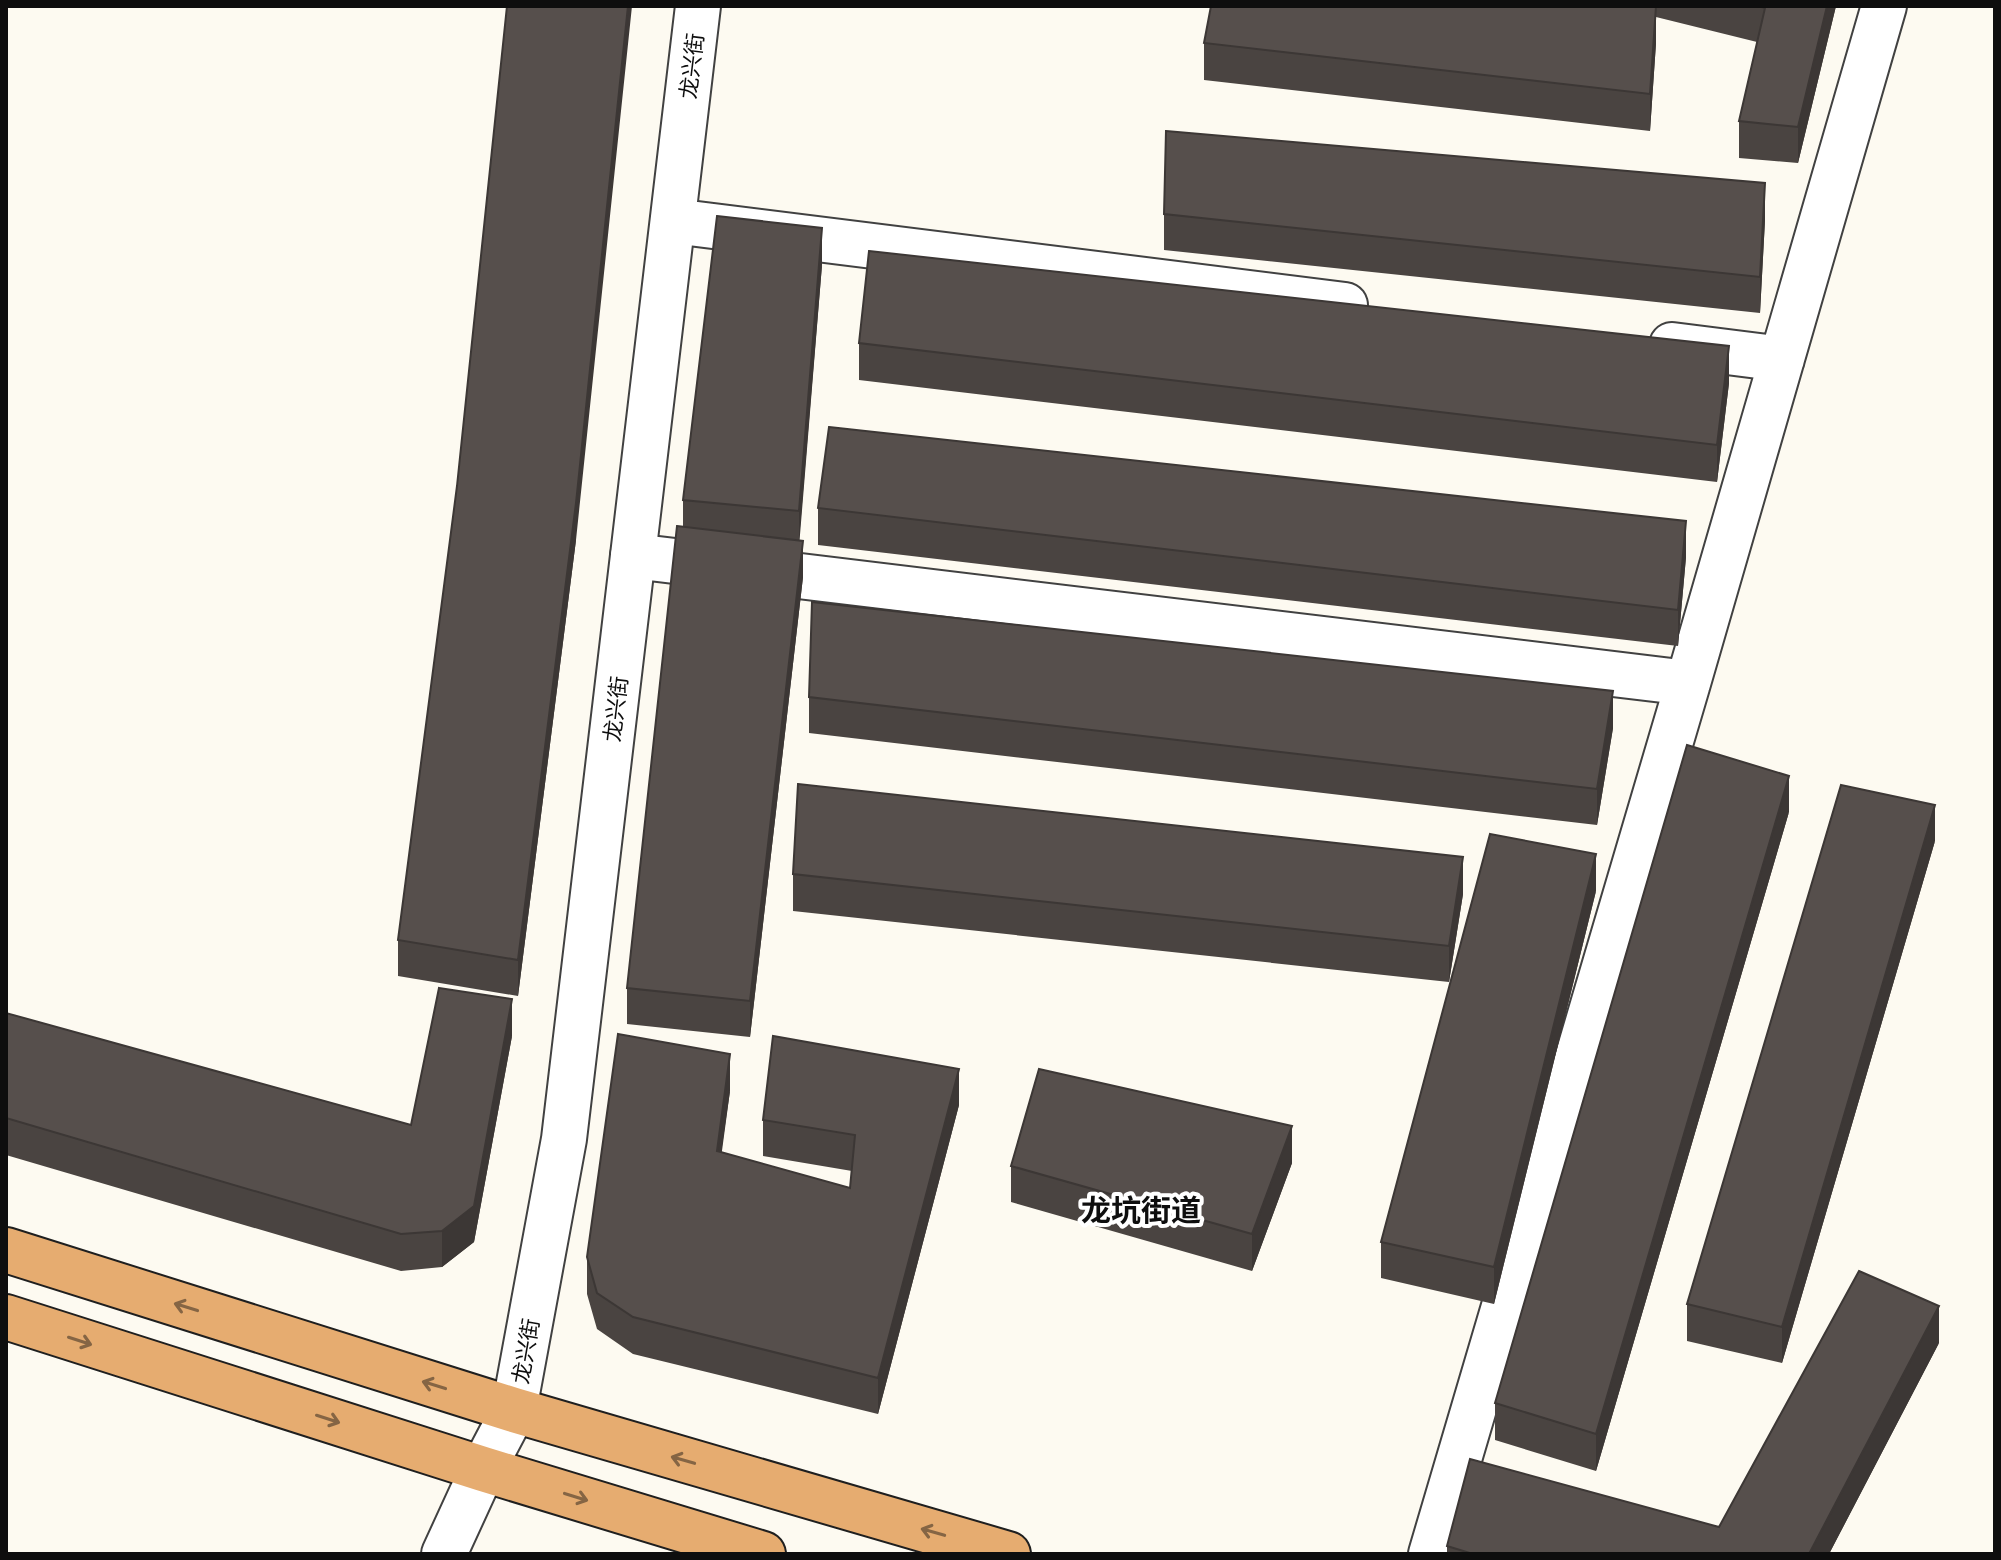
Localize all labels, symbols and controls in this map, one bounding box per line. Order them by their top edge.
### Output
street label: 龙兴街 [673,31,709,101]
street label: 龙兴街 [597,674,633,744]
district label: 龙坑街道 [1081,1190,1201,1230]
one-way arrow [174,1299,200,1314]
street label: 龙兴街 [505,1316,545,1386]
one-way arrow [68,1334,93,1349]
one-way arrow [422,1377,448,1392]
one-way arrow [315,1413,340,1428]
one-way arrow [671,1451,697,1466]
one-way arrow [563,1490,589,1505]
one-way arrow [921,1524,947,1539]

